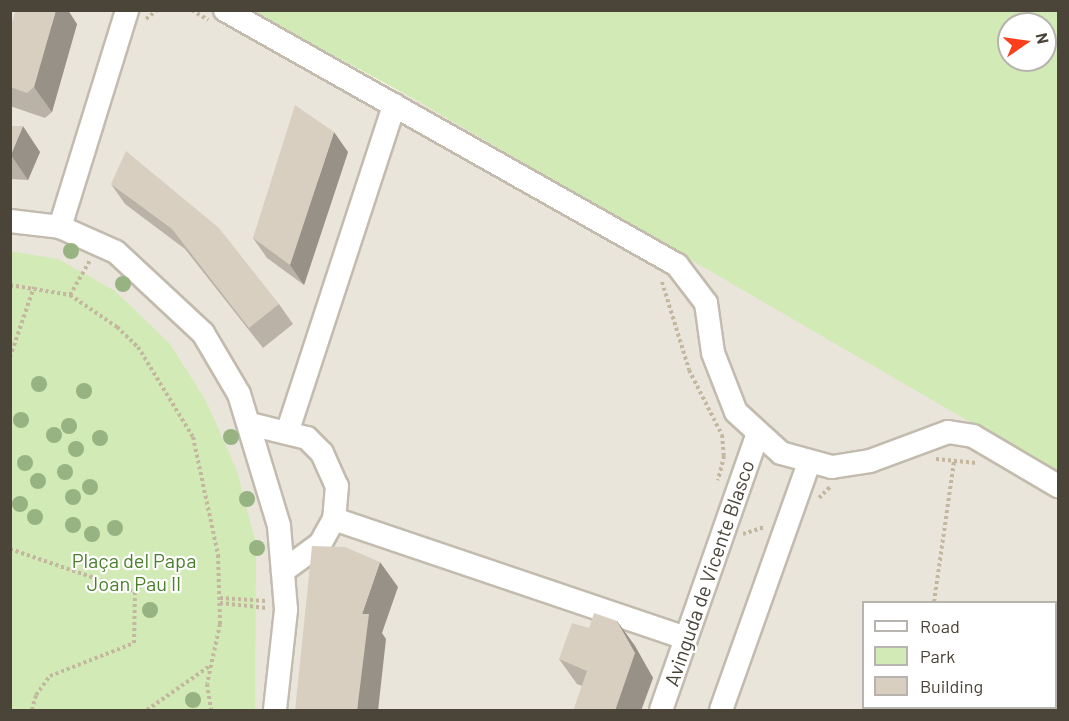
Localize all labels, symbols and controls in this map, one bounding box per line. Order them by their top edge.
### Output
north arrow [997,12,1057,72]
text: N [1033,31,1054,46]
street label: Avinguda de Vicente Blasco [659,457,759,689]
park label: Plaça del Papa Joan Pau II [72,548,196,595]
legend [862,601,1057,709]
text: Road [920,615,960,637]
text: Park [920,645,955,667]
text: Building [920,675,983,697]

